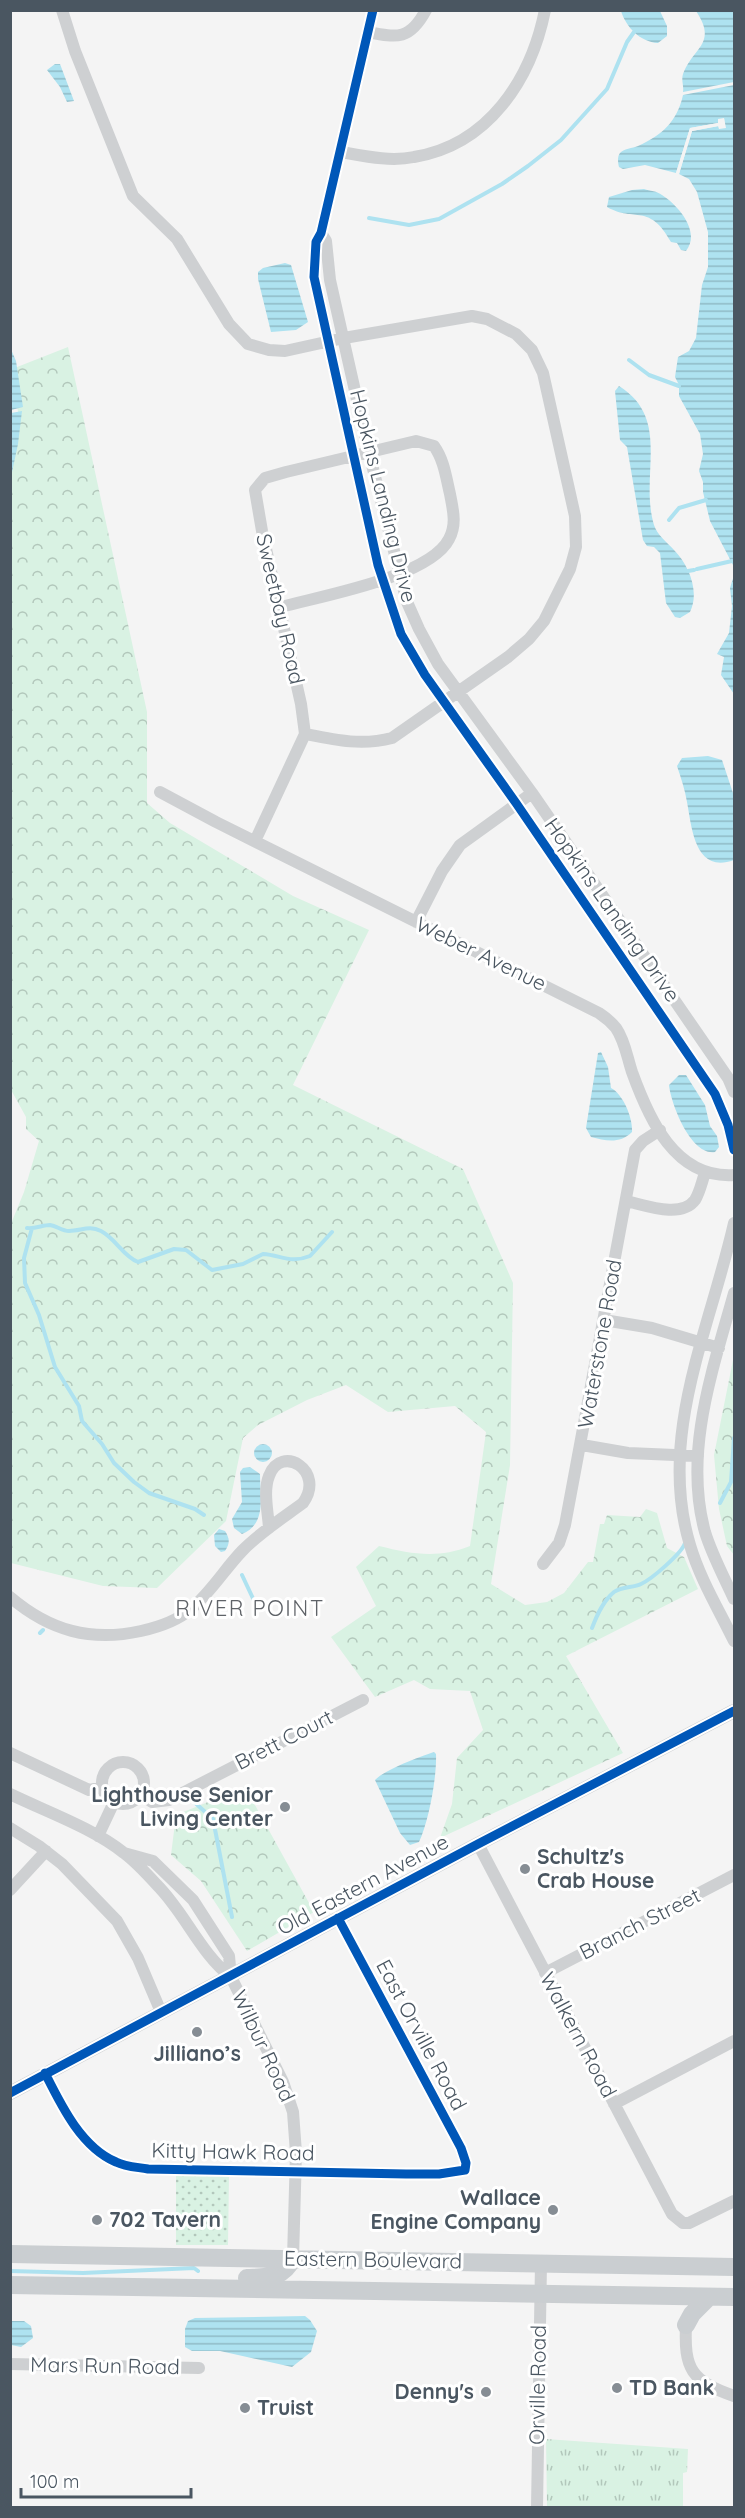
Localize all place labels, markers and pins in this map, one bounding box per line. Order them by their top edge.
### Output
place label: Lighthouse Senior Living Center [91,1781,273,1831]
marker: Lighthouse Senior Living Center [278,1800,292,1814]
place label: Schultz's Crab House [537,1843,654,1893]
marker: Schultz's Crab House [518,1862,532,1876]
marker: Jilliano’s [190,2025,204,2039]
place label: Jilliano’s [153,2040,241,2066]
place label: Wallace Engine Company [371,2184,541,2234]
marker: Wallace Engine Company [546,2203,560,2217]
place label: 702 Tavern [109,2206,221,2232]
marker: 702 Tavern [90,2213,104,2227]
place label: TD Bank [629,2374,714,2400]
place label: Denny's [395,2378,474,2404]
marker: TD Bank [610,2381,624,2395]
marker: Denny's [479,2385,493,2399]
place label: Truist [257,2394,314,2420]
marker: Truist [238,2401,252,2415]

